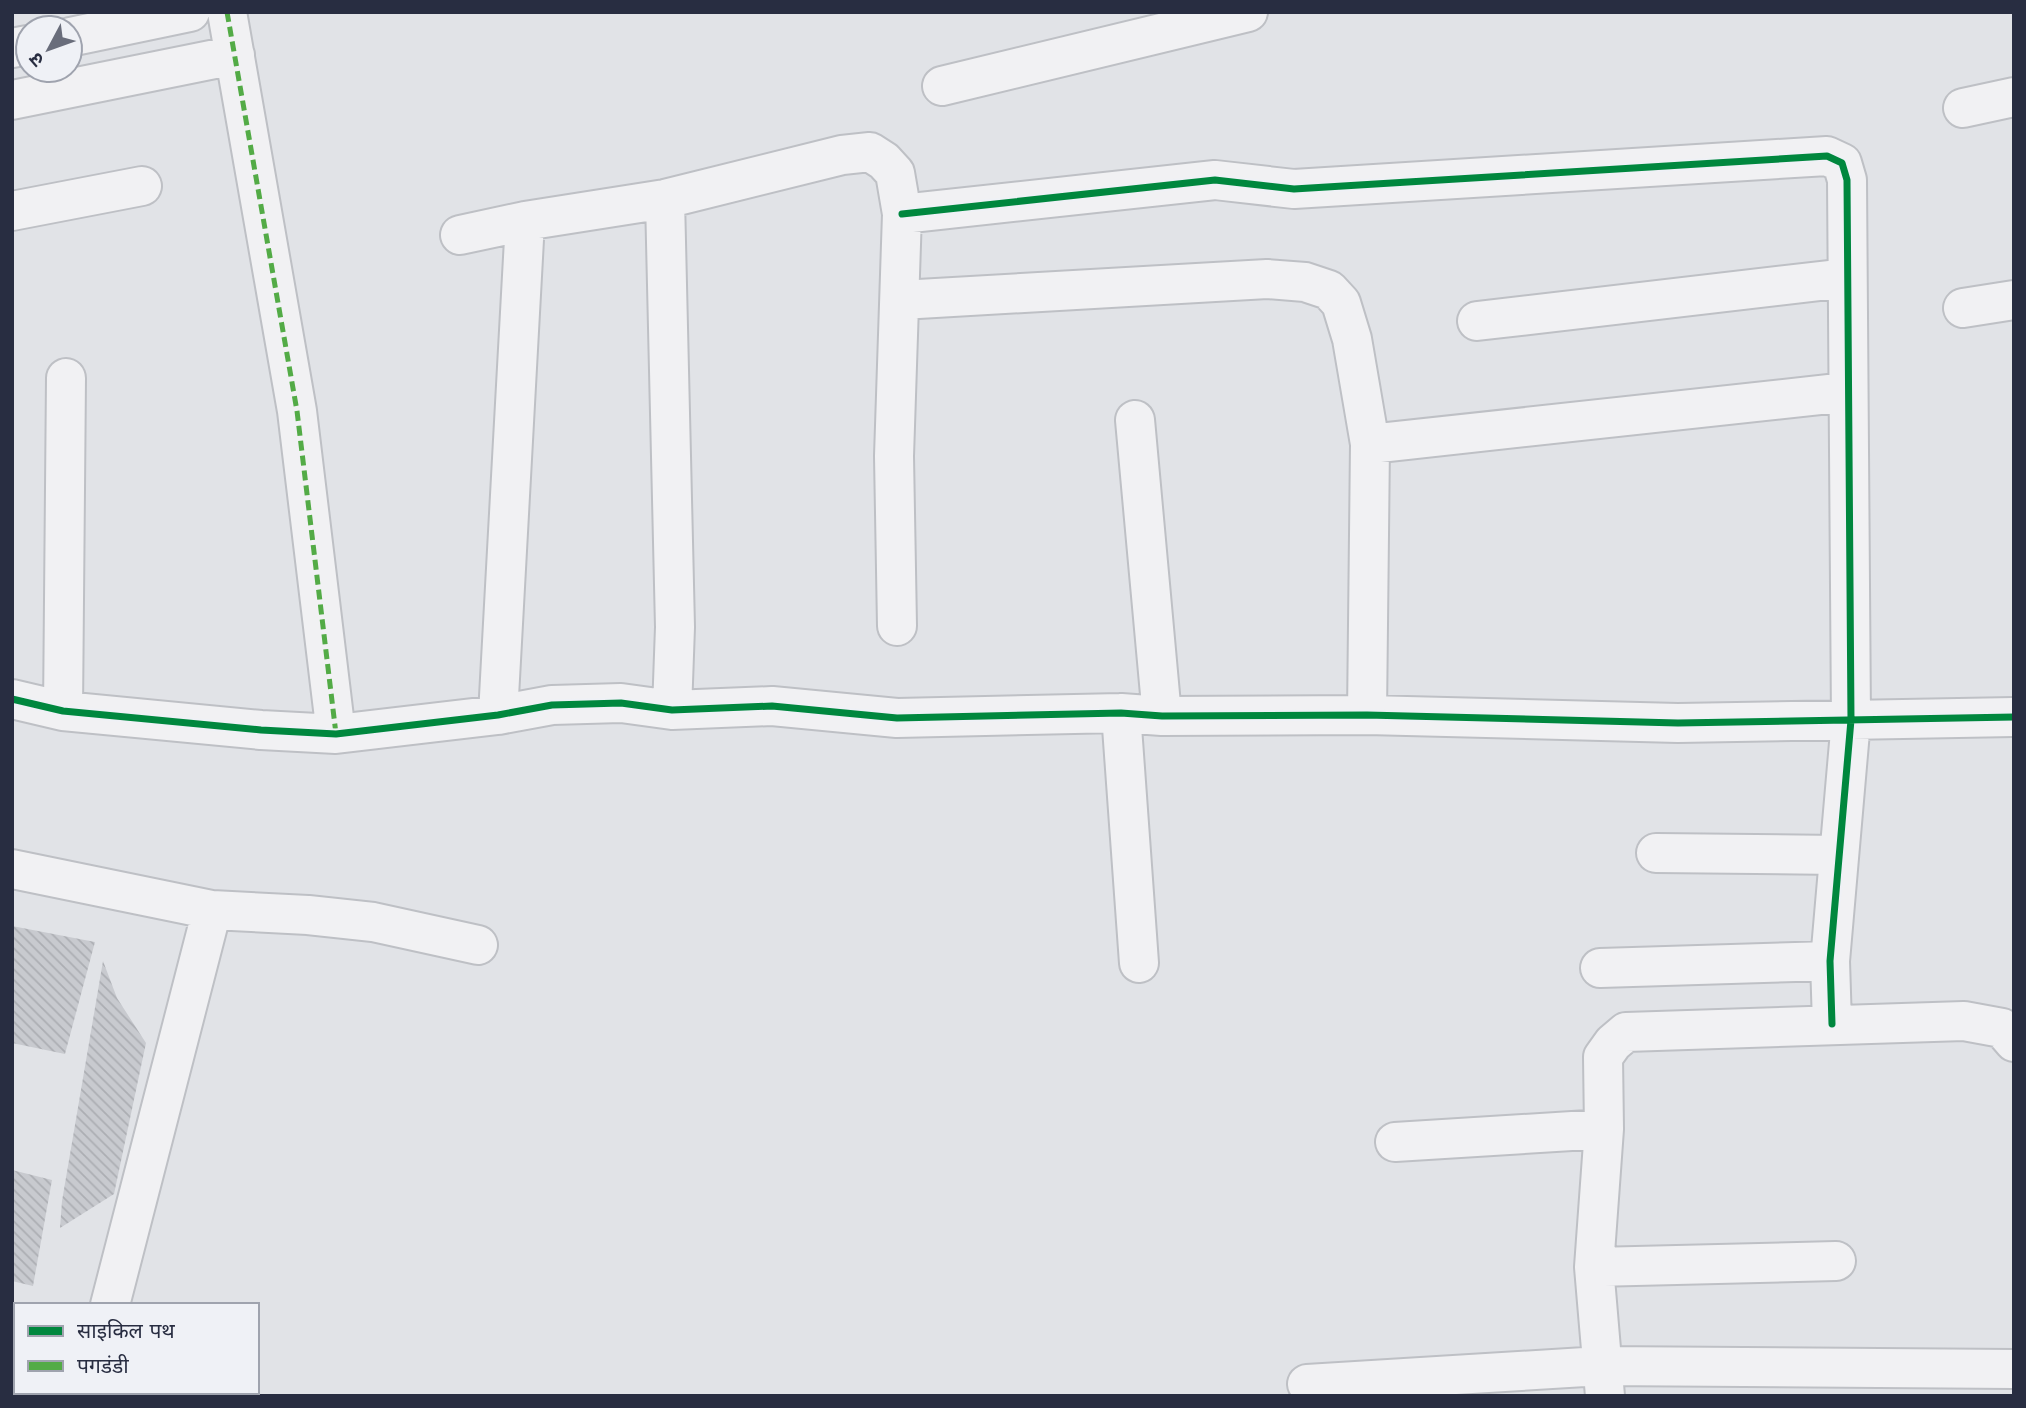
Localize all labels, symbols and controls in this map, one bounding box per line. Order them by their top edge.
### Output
north arrow [14,14,84,84]
text: उ [24,48,48,72]
legend [14,1303,259,1394]
text: साइकिल पथ [77,1319,175,1343]
text: पगडंडी [77,1354,129,1378]

